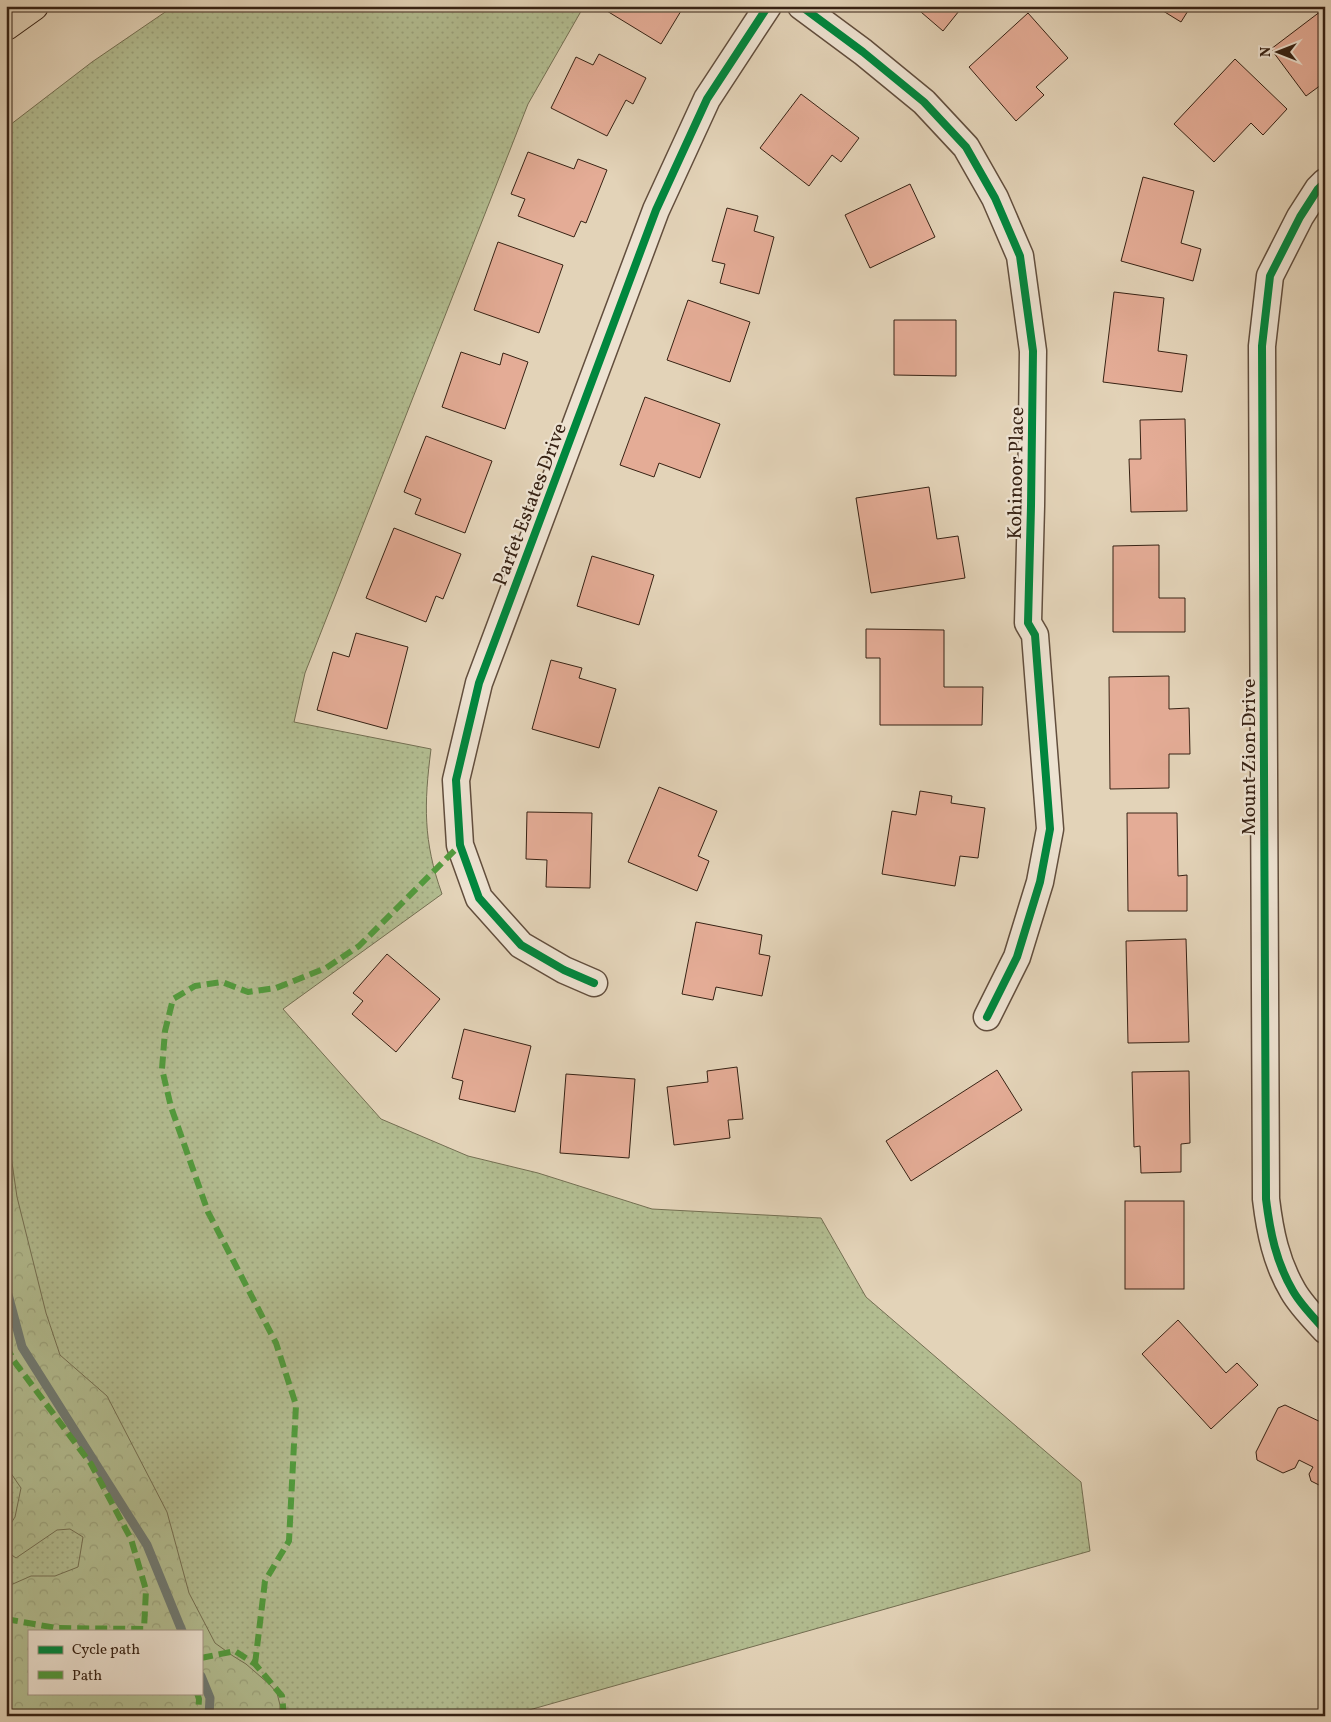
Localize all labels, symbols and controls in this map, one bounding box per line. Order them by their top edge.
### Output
north arrow [1254,28,1304,78]
text: N [1257,47,1276,57]
street label: Kohinoor Place [1002,406,1032,540]
street label: Parfet Estates Drive [487,419,575,590]
street label: Mount Zion Drive [1236,678,1264,836]
legend [28,1630,202,1694]
text: Cycle path [72,1640,140,1661]
text: Path [72,1666,102,1687]

